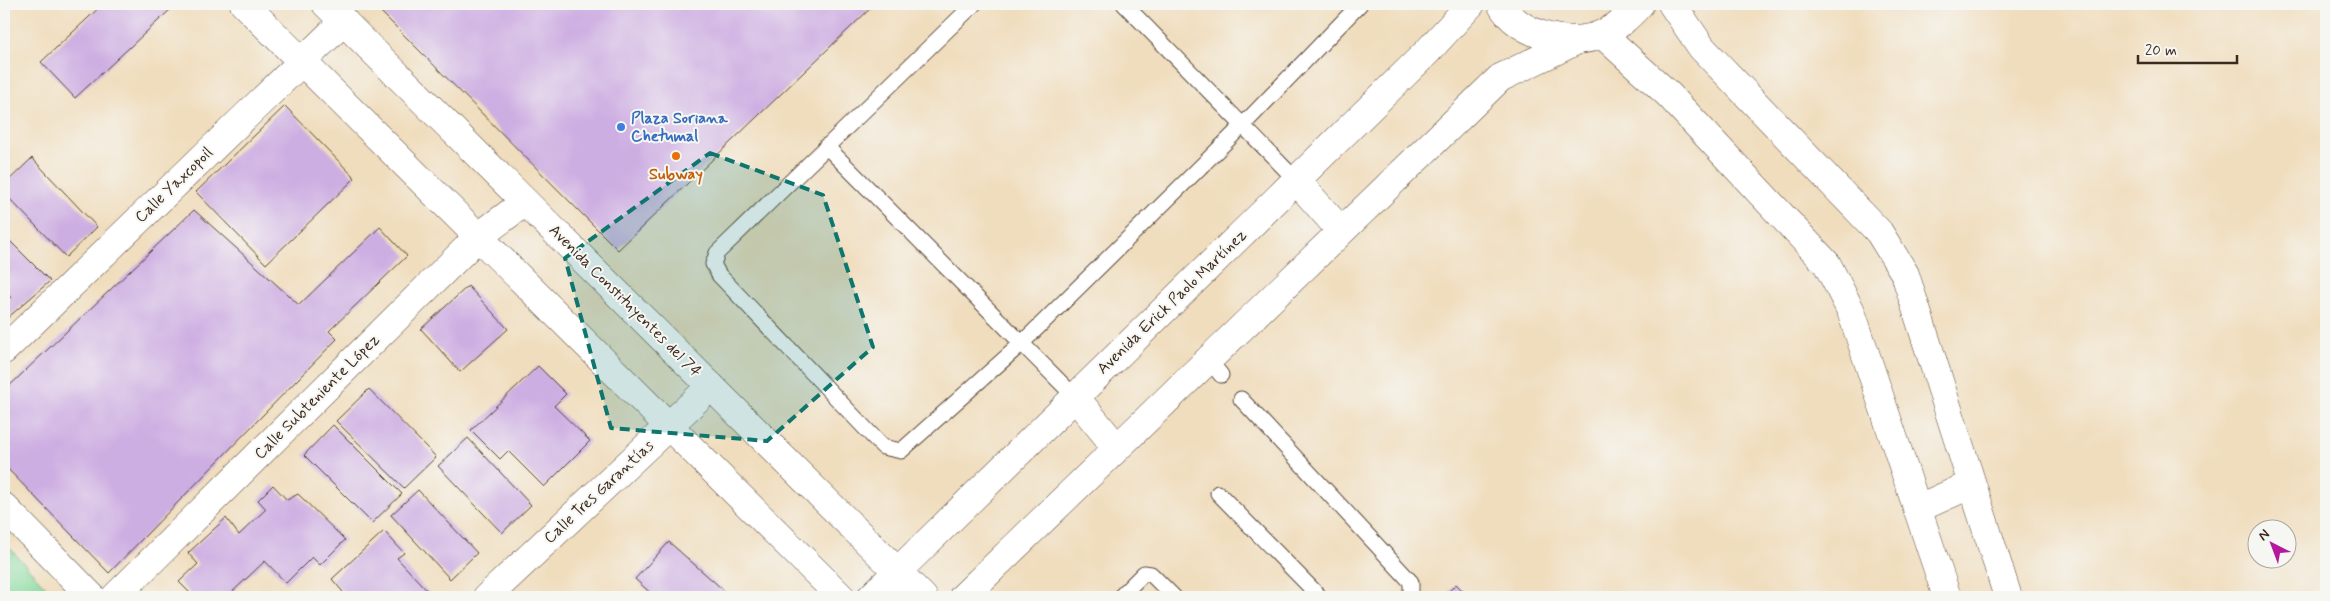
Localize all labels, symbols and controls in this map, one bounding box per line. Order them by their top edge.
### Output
scale bar [2138,32,2236,64]
text: 20 m [2145,41,2177,61]
place label: Plaza Soriana Chetumal [631,108,728,147]
marker: Plaza Soriana Chetumal [615,121,627,133]
street label: Calle Yaxcopoil [131,142,218,227]
marker: Subway [670,150,682,162]
place label: Subway [649,164,703,185]
street label: Avenida Constituyentes del 74 [544,220,706,382]
street label: Avenida Erick Paolo Martínez [1093,225,1252,379]
street label: Calle Subteniente López [250,330,384,464]
street label: Calle Tres Garantías [540,436,658,548]
north arrow [2248,518,2298,568]
text: N [2254,525,2273,545]

